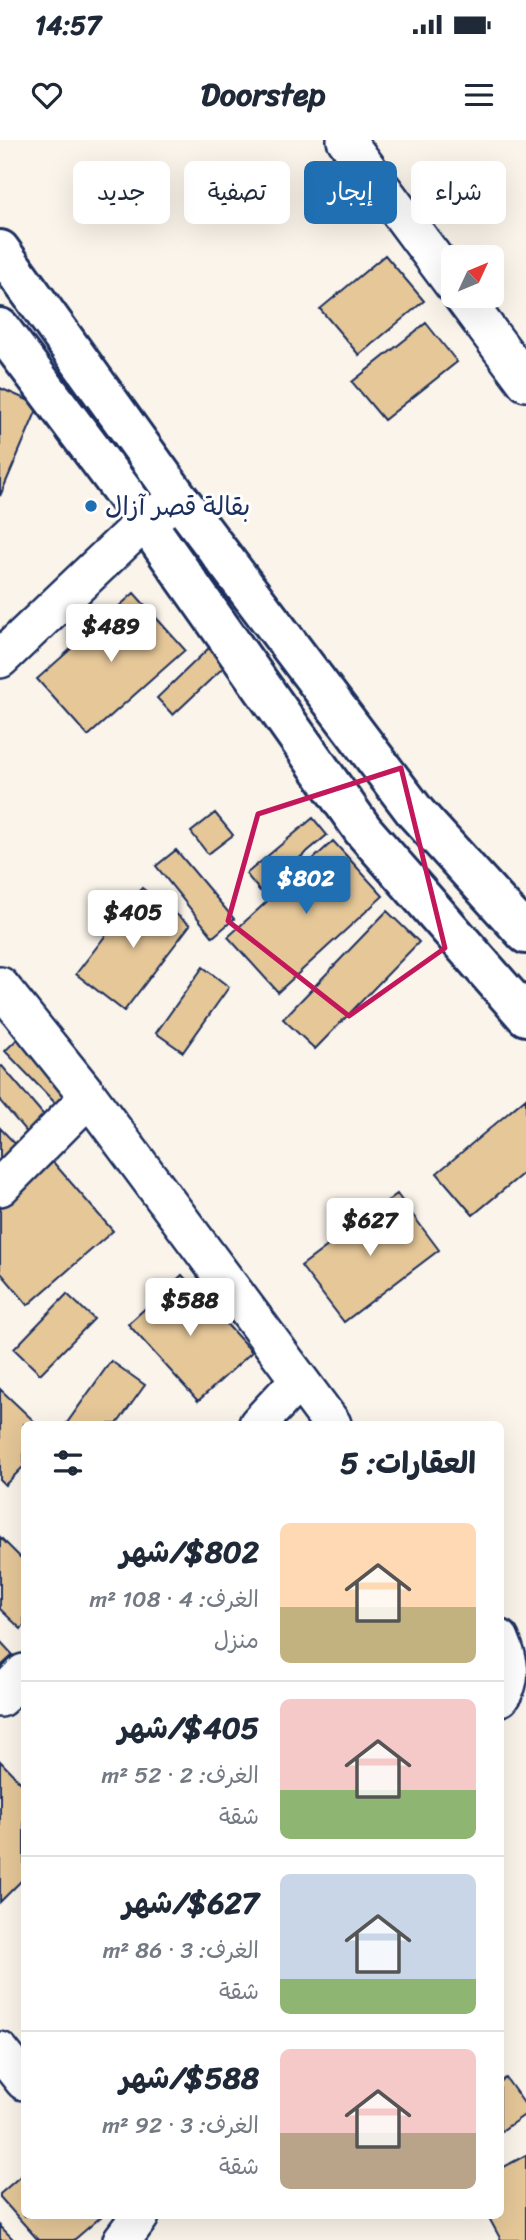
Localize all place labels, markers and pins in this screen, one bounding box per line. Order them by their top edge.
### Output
place label: بقالة قصر آزال [105,483,250,529]
marker: بقالة قصر آزال [83,498,99,514]
pin: $489 [70,604,152,664]
pin: $802 [265,856,347,916]
pin: $405 [92,890,174,950]
pin: $627 [329,1198,411,1258]
pin: $588 [149,1278,231,1338]

